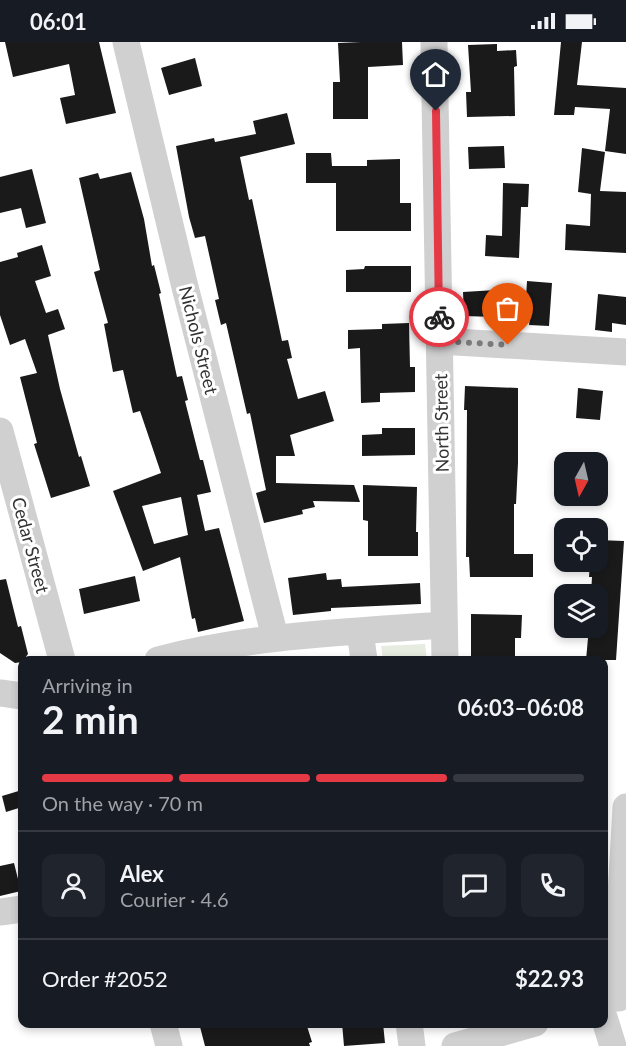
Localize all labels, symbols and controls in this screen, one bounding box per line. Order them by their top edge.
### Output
text: 06:01 [30,8,87,35]
pin [410,49,461,111]
icon: home [419,58,452,91]
pin [482,283,533,345]
street label: Nichols Street [175,284,223,397]
courier [409,287,469,347]
icon: bag [491,292,524,325]
icon: bike [423,301,456,334]
street label: North Street [429,373,453,473]
north arrow [554,452,608,506]
map controls [554,452,608,638]
street label: Cedar Street [8,495,55,596]
button: locate [554,518,608,572]
button: layers [554,584,608,638]
text: Arriving in [42,673,133,697]
text: 06:03–06:08 [458,694,584,721]
text: 2 min [42,696,139,742]
text: On the way · 70 m [42,791,203,815]
button: person [42,854,105,917]
button: chat [443,854,506,917]
button: phone [521,854,584,917]
text: Alex [120,860,164,887]
text: Courier · 4.6 [120,887,229,911]
text: Order #2052 [42,965,168,992]
text: $22.93 [515,965,584,992]

